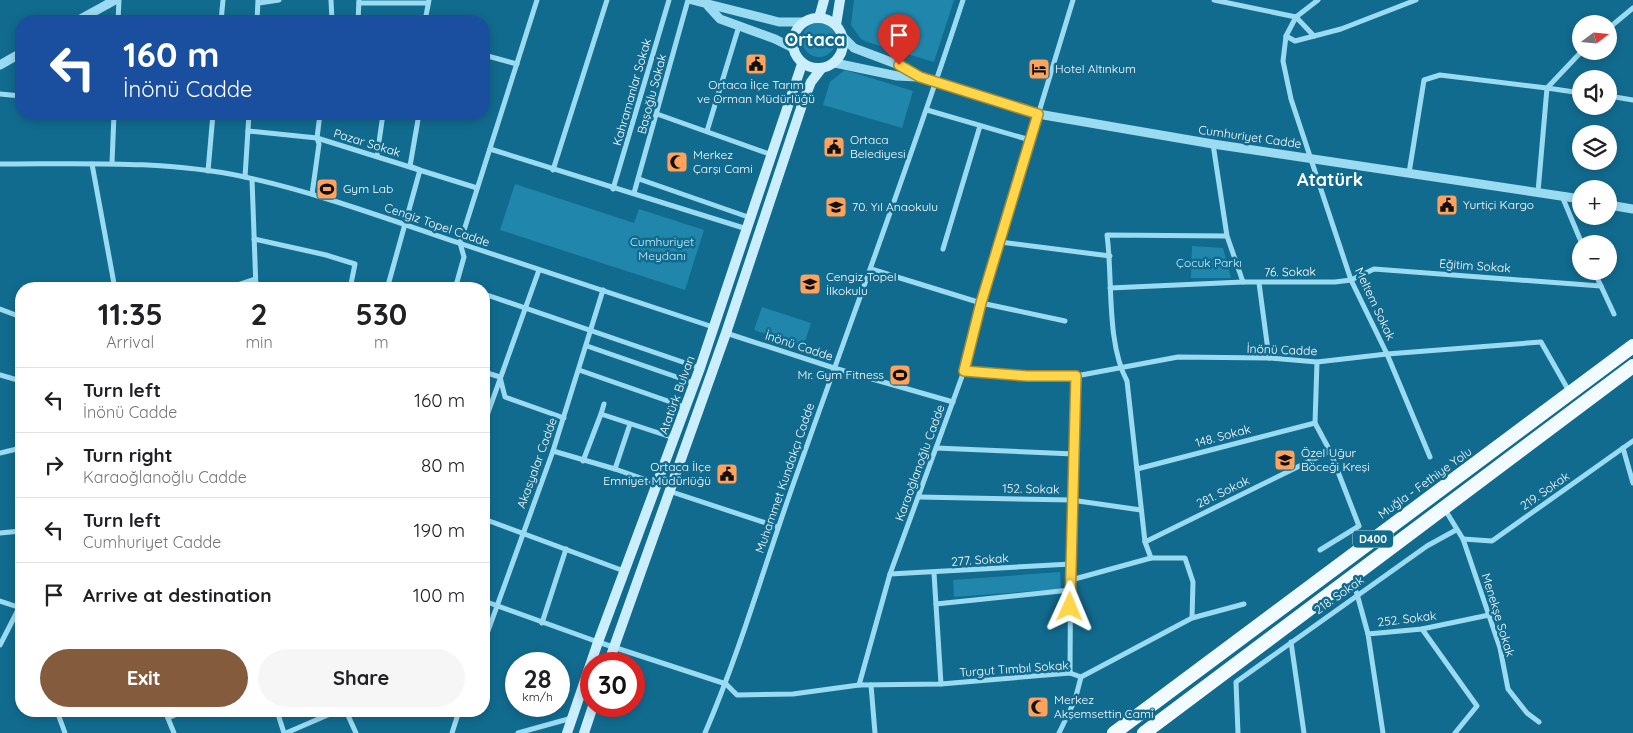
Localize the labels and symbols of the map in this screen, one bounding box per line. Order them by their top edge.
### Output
pin [878,14,920,65]
north arrow [1572,15,1618,60]
district label: Ortaca [785,28,845,51]
street label: Kahramanlar Sokak [609,36,654,147]
street label: Başoğlu Sokak [634,52,669,136]
public building icon: Ortaca İlçe Tarım ve Orman Müdürlüğü [744,52,768,76]
hotel icon: Hotel Altınkum [1027,57,1051,81]
place label: Hotel Altınkum [1055,61,1136,76]
place label: Ortaca İlçe Tarım ve Orman Müdürlüğü [697,77,815,106]
street label: Cumhuriyet Cadde [1198,122,1303,151]
street label: Pazar Sokak [332,125,402,160]
place label: Ortaca Belediyesi [850,132,906,161]
public building icon: Ortaca Belediyesi [822,135,846,159]
place label: Merkez Çarşı Cami [693,147,753,176]
mosque icon: Merkez Çarşı Cami [665,150,689,174]
district label: Atatürk [1297,168,1363,191]
sports icon: Gym Lab [315,177,339,201]
place label: Gym Lab [343,181,393,196]
public building icon: Yurtiçi Kargo [1435,193,1459,217]
school or university icon: 70. Yıl Anaokulu [824,195,848,219]
place label: Yurtiçi Kargo [1463,197,1534,212]
street label: Cengiz Topel Cadde [383,199,492,250]
place label: 70. Yıl Anaokulu [852,199,938,214]
park label: Cumhuriyet Meydanı [630,234,694,263]
park label: Çocuk Parkı [1176,255,1242,270]
street label: Eğitim Sokak [1439,256,1511,275]
street label: 76. Sokak [1264,264,1316,279]
street label: Meltem Sokak [1352,265,1399,343]
place label: Cengiz Topel İlkokulu [826,269,897,298]
school or university icon: Cengiz Topel İlkokulu [798,272,822,296]
street label: İnönü Cadde [763,327,835,364]
street label: İnönü Cadde [1246,341,1318,358]
street label: Atatürk Bulvarı [655,354,698,436]
sports icon: Mr. Gym Fitness [888,363,912,387]
place label: Mr. Gym Fitness [797,367,884,382]
street label: Muhammet Kundakçı Cadde [752,400,817,555]
street label: Karaoğlanoğlu Cadde [891,402,948,523]
street label: Akasyalar Cadde [513,415,560,510]
street label: 148. Sokak [1194,421,1252,450]
street label: Muğla - Fethiye Yolu [1375,444,1474,522]
place label: Özel Uğur Böceği Kreşi [1301,445,1370,474]
school or university icon: Özel Uğur Böceği Kreşi [1273,448,1297,472]
place label: Ortaca İlçe Emniyet Müdürlüğü [603,459,711,488]
public building icon: Ortaca İlçe Emniyet Müdürlüğü [715,462,739,486]
street label: 219. Sokak [1517,468,1572,513]
street label: 281. Sokak [1194,472,1252,511]
street label: 152. Sokak [1002,481,1060,496]
road number: D400 [1353,530,1393,548]
street label: 277. Sokak [951,550,1009,569]
street label: Menekşe Sokak [1479,571,1518,658]
street label: 218. Sokak [1311,572,1366,617]
position arrow [1043,580,1095,632]
street label: 252. Sokak [1377,607,1437,630]
speed limit sign: 30 [580,652,645,717]
street label: Turgut Tımbıl Sokak [959,657,1069,680]
place label: Merkez Akşemsettin Cami [1054,692,1153,721]
mosque icon: Merkez Akşemsettin Cami [1026,695,1050,719]

